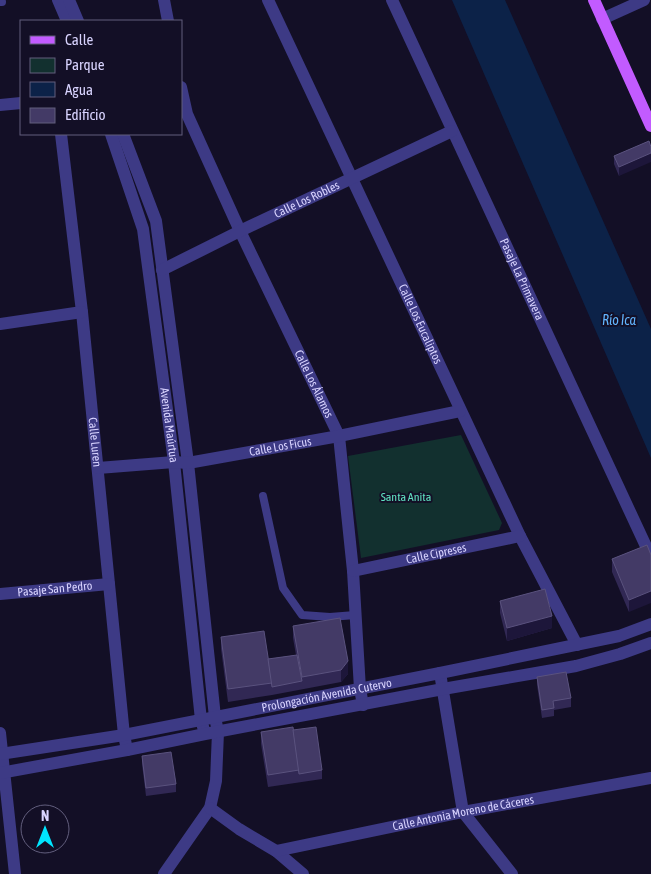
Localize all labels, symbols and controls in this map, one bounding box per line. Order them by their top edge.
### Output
legend [20,20,182,135]
text: Calle [65,31,94,48]
text: Parque [65,56,105,73]
text: Agua [65,81,93,98]
text: Edificio [65,106,106,123]
street label: Calle Los Robles [272,178,342,221]
street label: Pasaje La Primavera [497,236,547,322]
street label: Calle Los Eucaliptos [396,282,445,366]
water label: Río Ica [602,312,636,328]
street label: Calle Los Álamos [292,348,336,420]
street label: Avenida Maúrtua [157,387,181,463]
street label: Calle Luren [86,417,104,468]
street label: Calle Los Ficus [248,434,312,459]
park label: Santa Anita [381,490,431,504]
street label: Calle Cipreses [405,540,468,567]
street label: Pasaje San Pedro [17,579,93,599]
street label: Prolongación Avenida Cutervo [260,676,393,715]
street label: Calle Antonia Moreno de Cáceres [391,792,535,834]
north arrow [20,804,70,854]
text: N [41,808,49,824]

